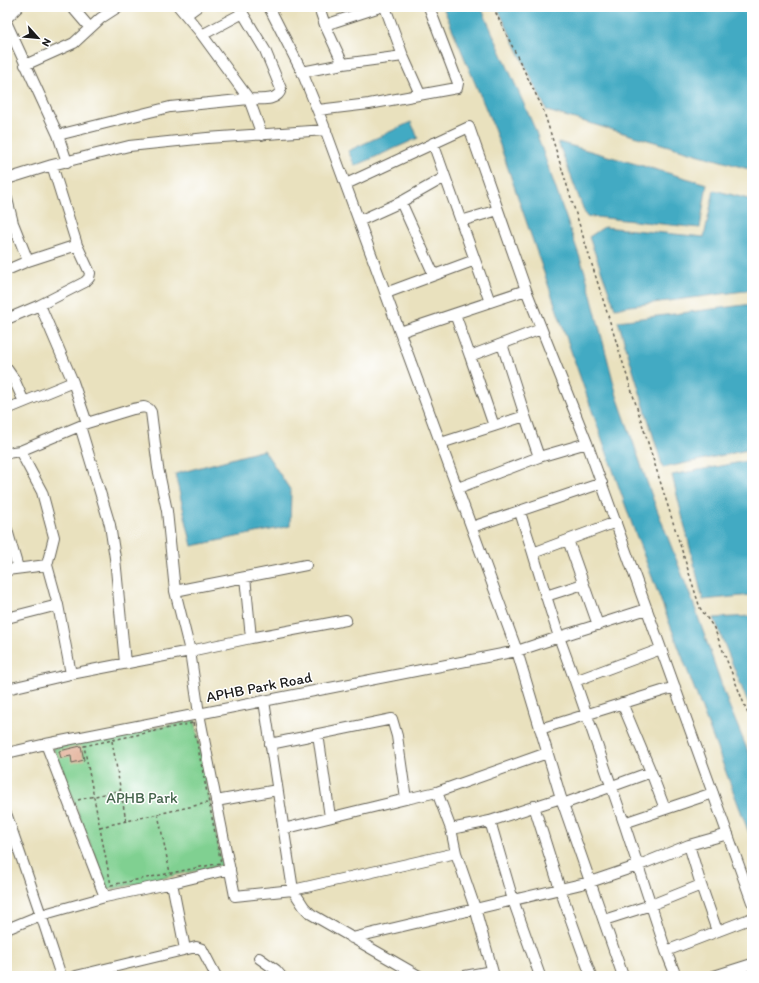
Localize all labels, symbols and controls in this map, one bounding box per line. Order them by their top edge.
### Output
north arrow [18,18,58,58]
text: N [39,36,54,49]
street label: APHB Park Road [205,668,313,706]
park label: APHB Park [106,789,178,807]

